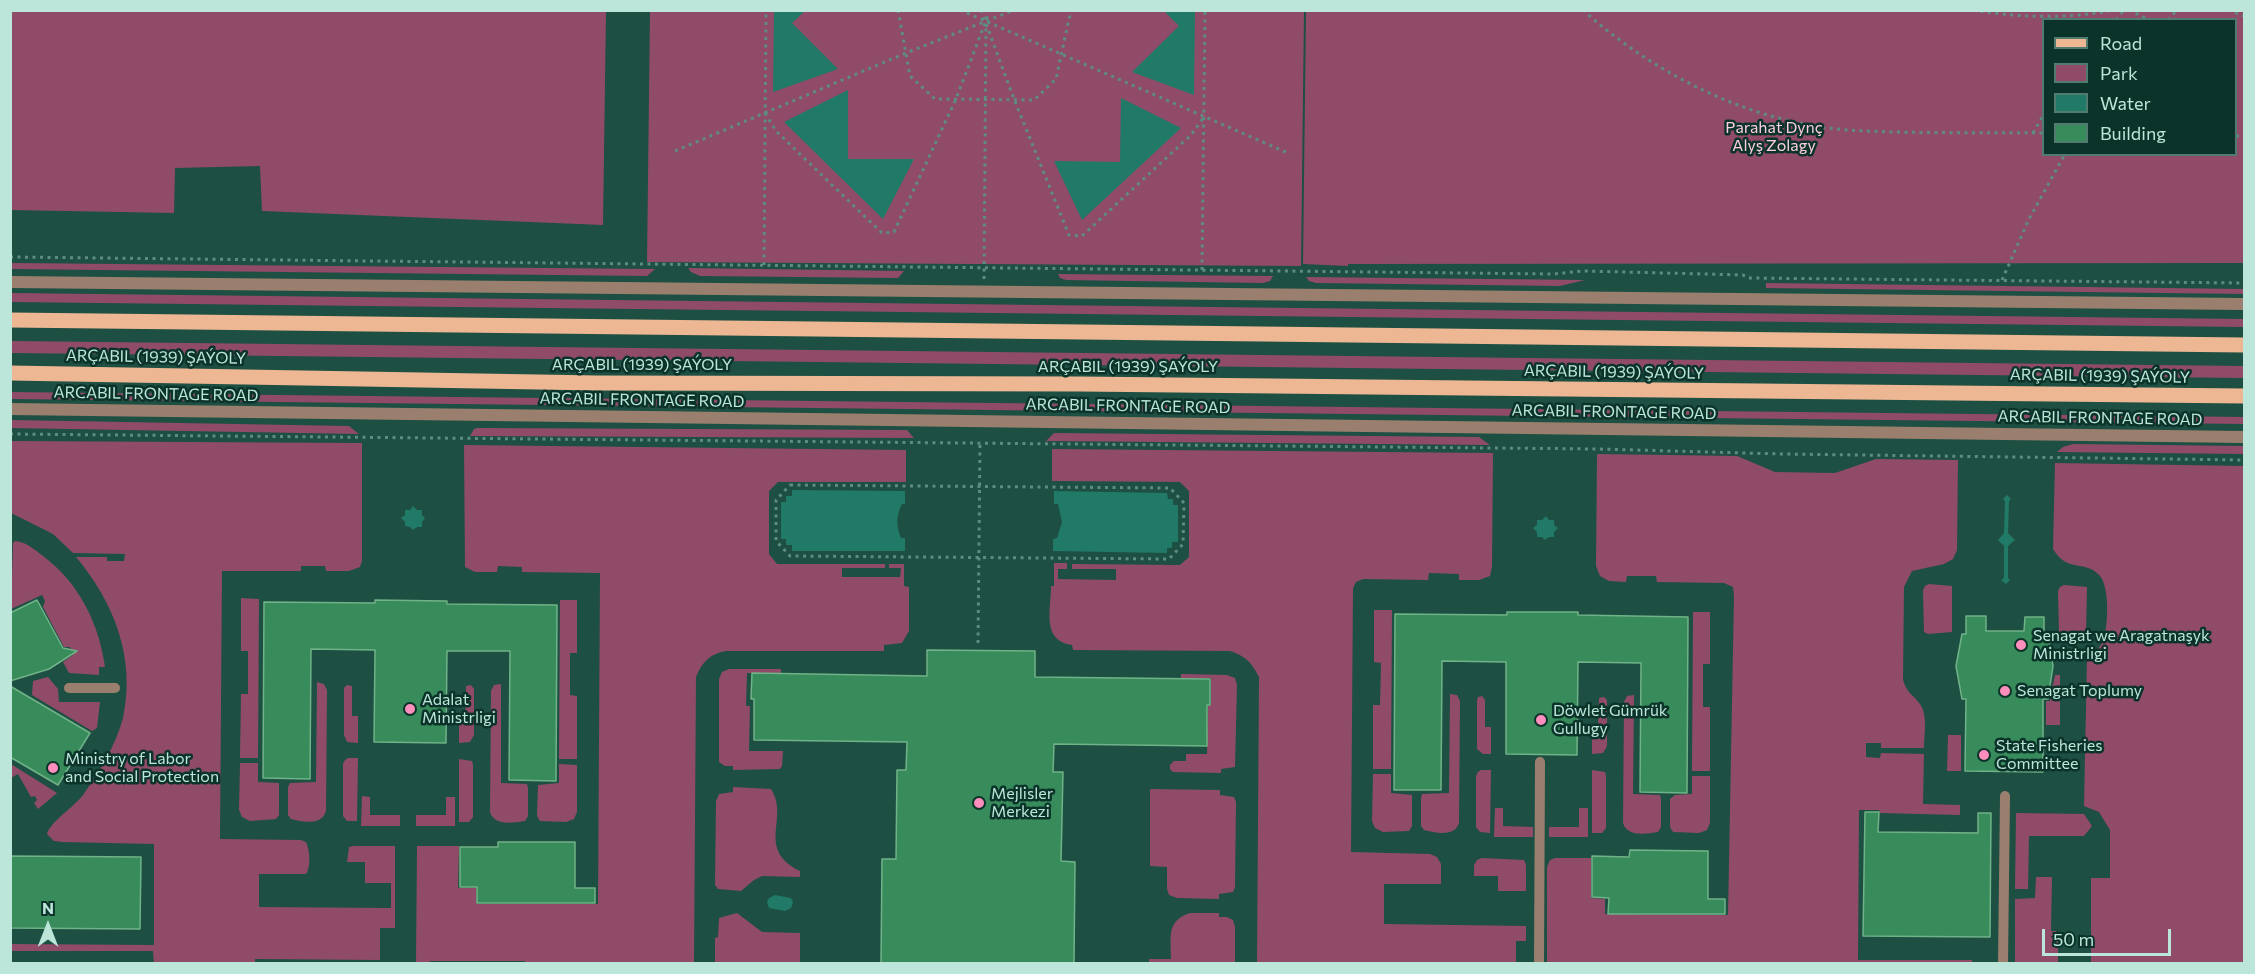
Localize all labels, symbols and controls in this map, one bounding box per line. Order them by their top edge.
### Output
legend [2042,18,2237,156]
text: Road [2100,32,2142,54]
text: Park [2100,62,2138,84]
text: Water [2100,92,2151,114]
park label: Parahat Dynç Alyş Zolagy [1725,118,1823,156]
text: Building [2100,122,2166,144]
street label: ARÇABIL (1939) ŞAÝOLY [66,346,246,368]
street label: ARÇABIL (1939) ŞAÝOLY [552,355,732,375]
street label: ARÇABIL (1939) ŞAÝOLY [1038,357,1218,377]
street label: ARÇABIL (1939) ŞAÝOLY [1524,361,1704,383]
street label: ARÇABIL (1939) ŞAÝOLY [2010,365,2190,387]
street label: ARCABIL FRONTAGE ROAD [53,383,259,405]
street label: ARCABIL FRONTAGE ROAD [539,389,745,411]
street label: ARCABIL FRONTAGE ROAD [1025,395,1231,417]
street label: ARCABIL FRONTAGE ROAD [1511,401,1717,423]
street label: ARCABIL FRONTAGE ROAD [1997,407,2203,429]
place label: Senagat we Aragatnaşyk Ministrligi [2033,626,2210,664]
marker: Senagat we Aragatnaşyk Ministrligi [2014,638,2028,652]
place label: Senagat Toplumy [2017,681,2142,701]
marker: Senagat Toplumy [1998,684,2012,698]
place label: Adalat Ministrligi [422,690,496,728]
place label: Döwlet Gümrük Gullugy [1553,701,1668,739]
marker: Adalat Ministrligi [403,702,417,716]
marker: Döwlet Gümrük Gullugy [1534,713,1548,727]
place label: State Fisheries Committee [1996,736,2102,774]
marker: State Fisheries Committee [1977,748,1991,762]
place label: Ministry of Labor and Social Protection [65,749,219,787]
marker: Ministry of Labor and Social Protection [46,761,60,775]
place label: Mejlisler Merkezi [991,784,1053,822]
marker: Mejlisler Merkezi [972,796,986,810]
north arrow [18,896,78,956]
text: N [42,898,54,917]
scale bar [2045,917,2174,955]
text: 50 m [2053,928,2094,950]

